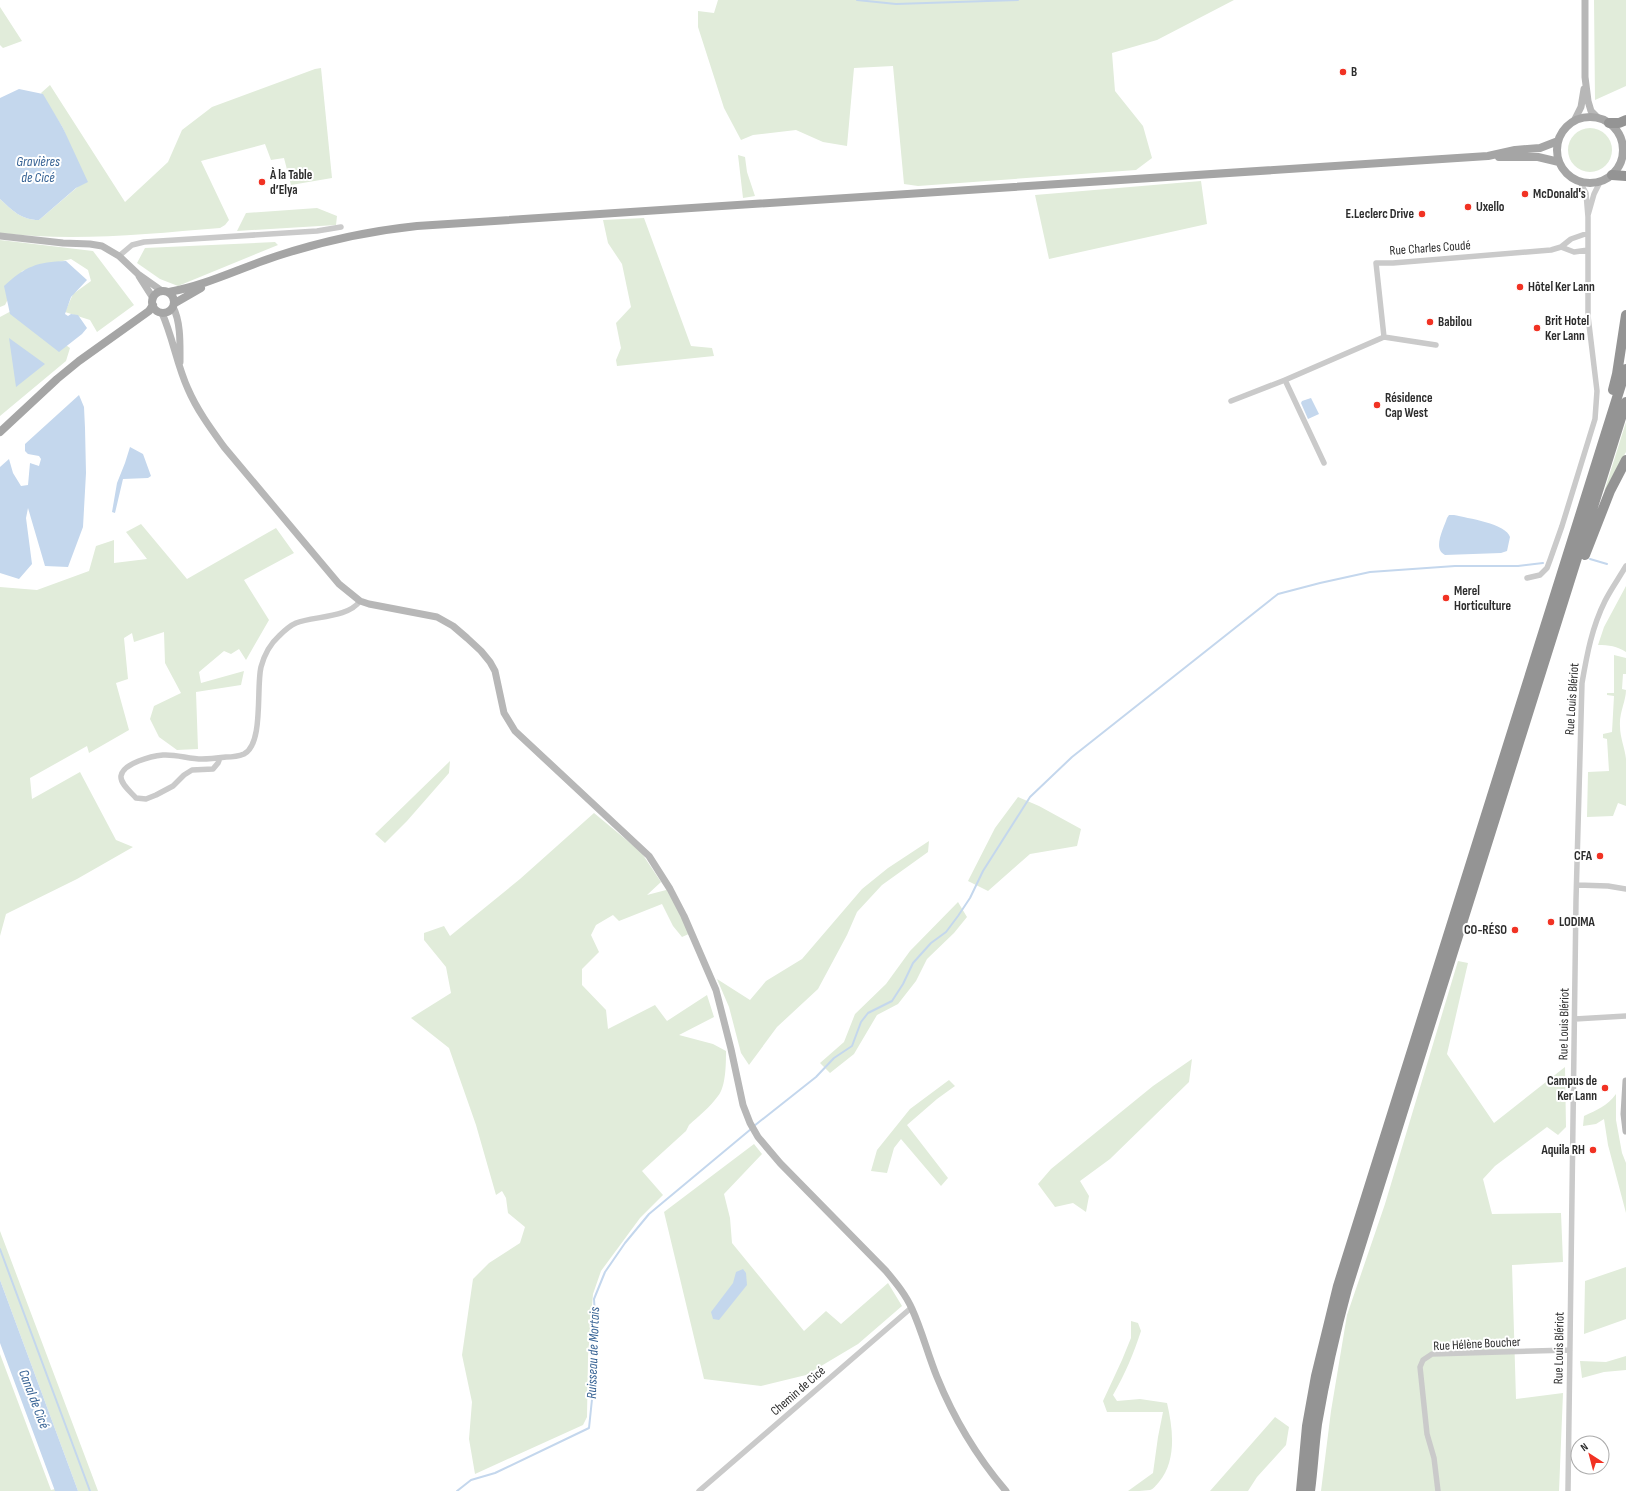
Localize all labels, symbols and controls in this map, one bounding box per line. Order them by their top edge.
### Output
place label: B [1351,64,1357,80]
marker: B [1338,67,1348,77]
water label: Gravières de Cicé [16,153,60,186]
place label: À la Table d’Elya [269,167,313,198]
marker: À la Table d’Elya [257,177,267,187]
place label: McDonald's [1533,186,1586,202]
marker: McDonald's [1520,189,1530,199]
place label: Uxello [1476,199,1505,215]
marker: Uxello [1463,202,1473,212]
place label: E.Leclerc Drive [1345,206,1414,222]
marker: E.Leclerc Drive [1417,209,1427,219]
street label: Rue Charles Coudé [1389,237,1471,259]
place label: Hôtel Ker Lann [1528,279,1595,295]
marker: Hôtel Ker Lann [1515,282,1525,292]
place label: Brit Hotel Ker Lann [1545,313,1590,344]
place label: Babilou [1438,314,1472,330]
marker: Babilou [1425,317,1435,327]
marker: Brit Hotel Ker Lann [1532,323,1542,333]
place label: Résidence Cap West [1385,390,1433,421]
marker: Résidence Cap West [1372,400,1382,410]
place label: Merel Horticulture [1454,583,1511,614]
marker: Merel Horticulture [1441,593,1451,603]
street label: Rue Louis Blériot [1561,662,1583,736]
place label: CFA [1574,848,1593,864]
marker: CFA [1595,851,1605,861]
place label: LODIMA [1559,914,1596,930]
marker: LODIMA [1546,917,1556,927]
place label: CO-RÉSO [1464,922,1507,938]
marker: CO-RÉSO [1510,925,1520,935]
street label: Rue Louis Blériot [1555,988,1573,1060]
place label: Campus de Ker Lann [1547,1073,1597,1104]
marker: Campus de Ker Lann [1600,1083,1610,1093]
place label: Aquila RH [1540,1142,1585,1158]
marker: Aquila RH [1588,1145,1598,1155]
water label: Ruisseau de Mortais [583,1307,603,1399]
street label: Rue Louis Blériot [1550,1312,1568,1384]
street label: Rue Hélène Boucher [1433,1334,1521,1354]
street label: Chemin de Cicé [767,1363,829,1419]
water label: Canal de Cicé [15,1367,53,1432]
north arrow [1570,1435,1610,1475]
text: N [1578,1440,1591,1454]

